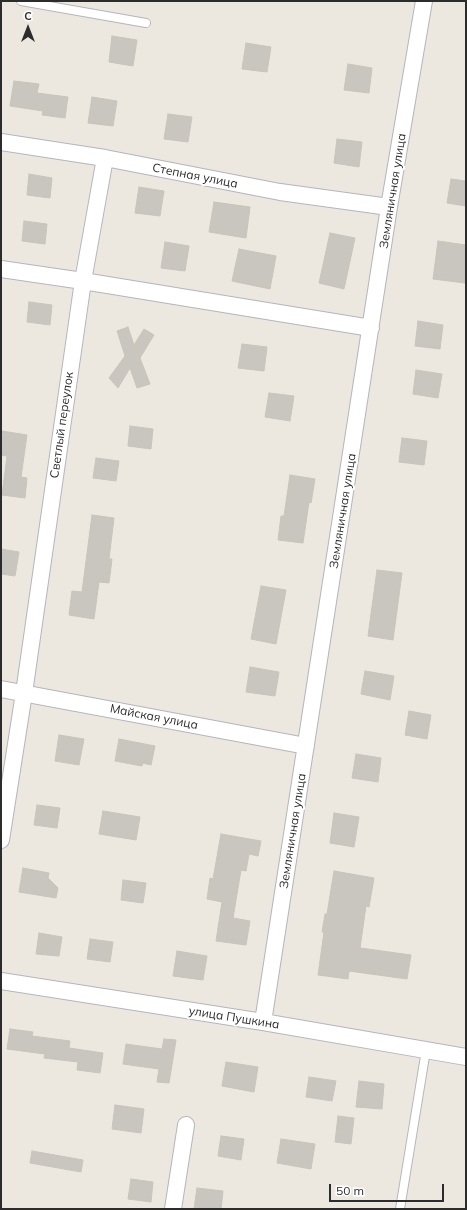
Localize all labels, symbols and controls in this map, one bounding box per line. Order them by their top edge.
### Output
north arrow [8,8,48,48]
text: С [24,9,32,23]
street label: Земляничная улица [377,132,409,250]
street label: Степная улица [151,161,239,191]
street label: Светлый переулок [47,371,77,479]
street label: Земляничная улица [327,452,359,570]
street label: Майская улица [109,701,199,733]
street label: Земляничная улица [277,772,309,890]
street label: улица Пушкина [188,1004,280,1032]
scale bar [331,1176,446,1202]
text: 50 m [336,1183,364,1198]

